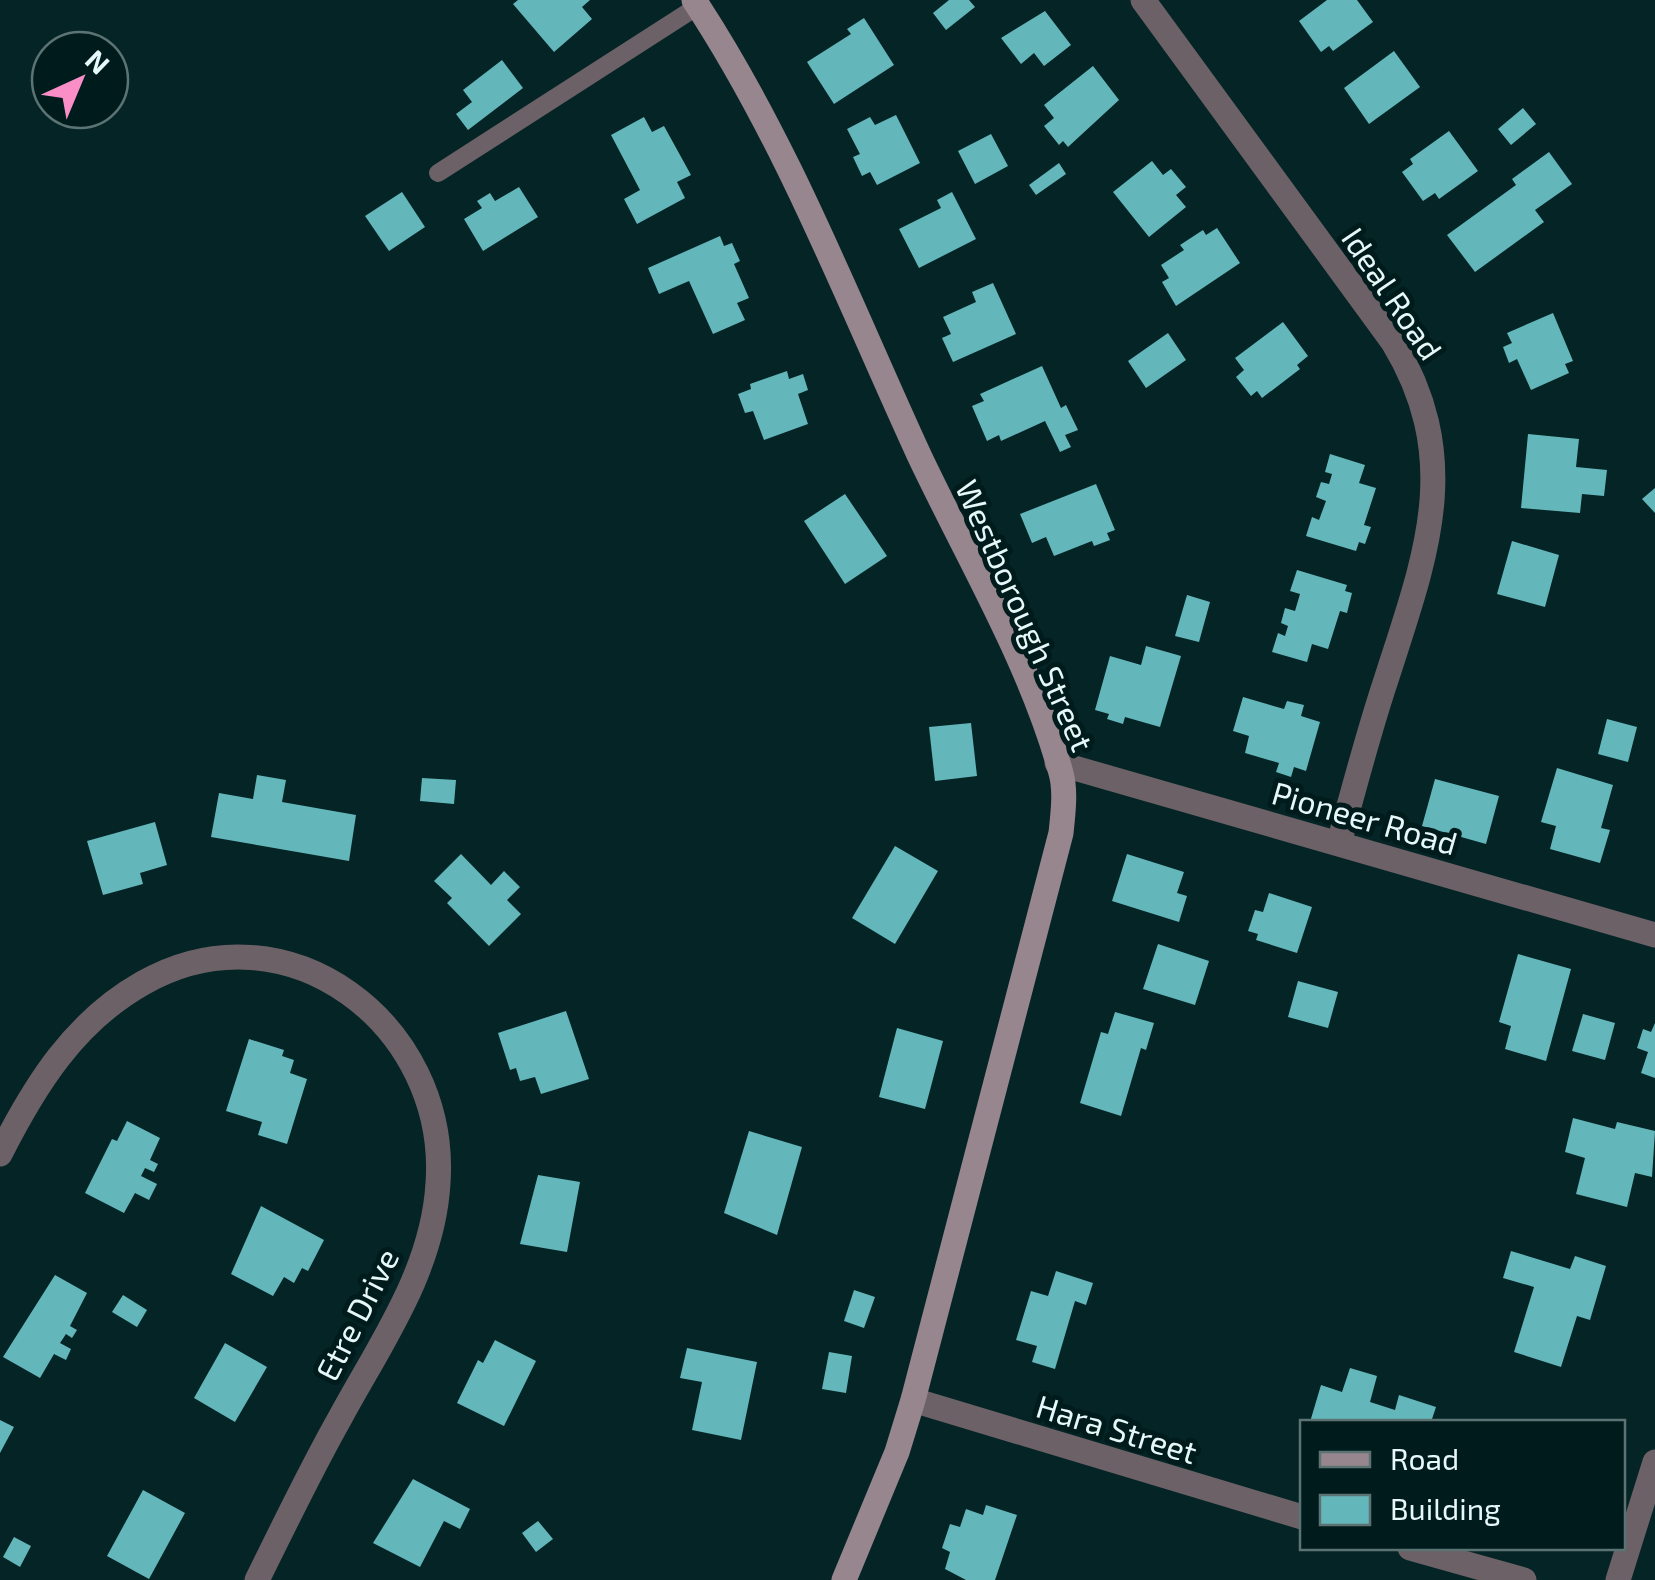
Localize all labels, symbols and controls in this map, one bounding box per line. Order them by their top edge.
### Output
north arrow [30,30,130,130]
text: N [79,42,117,81]
street label: Ideal Road [1335,220,1451,366]
street label: Westborough Street [949,473,1103,757]
street label: Pioneer Road [1268,772,1462,862]
street label: Etre Drive [307,1242,405,1386]
street label: Hara Street [1032,1386,1202,1470]
legend [1300,1420,1625,1550]
text: Road [1390,1440,1459,1476]
text: Building [1390,1490,1501,1526]

